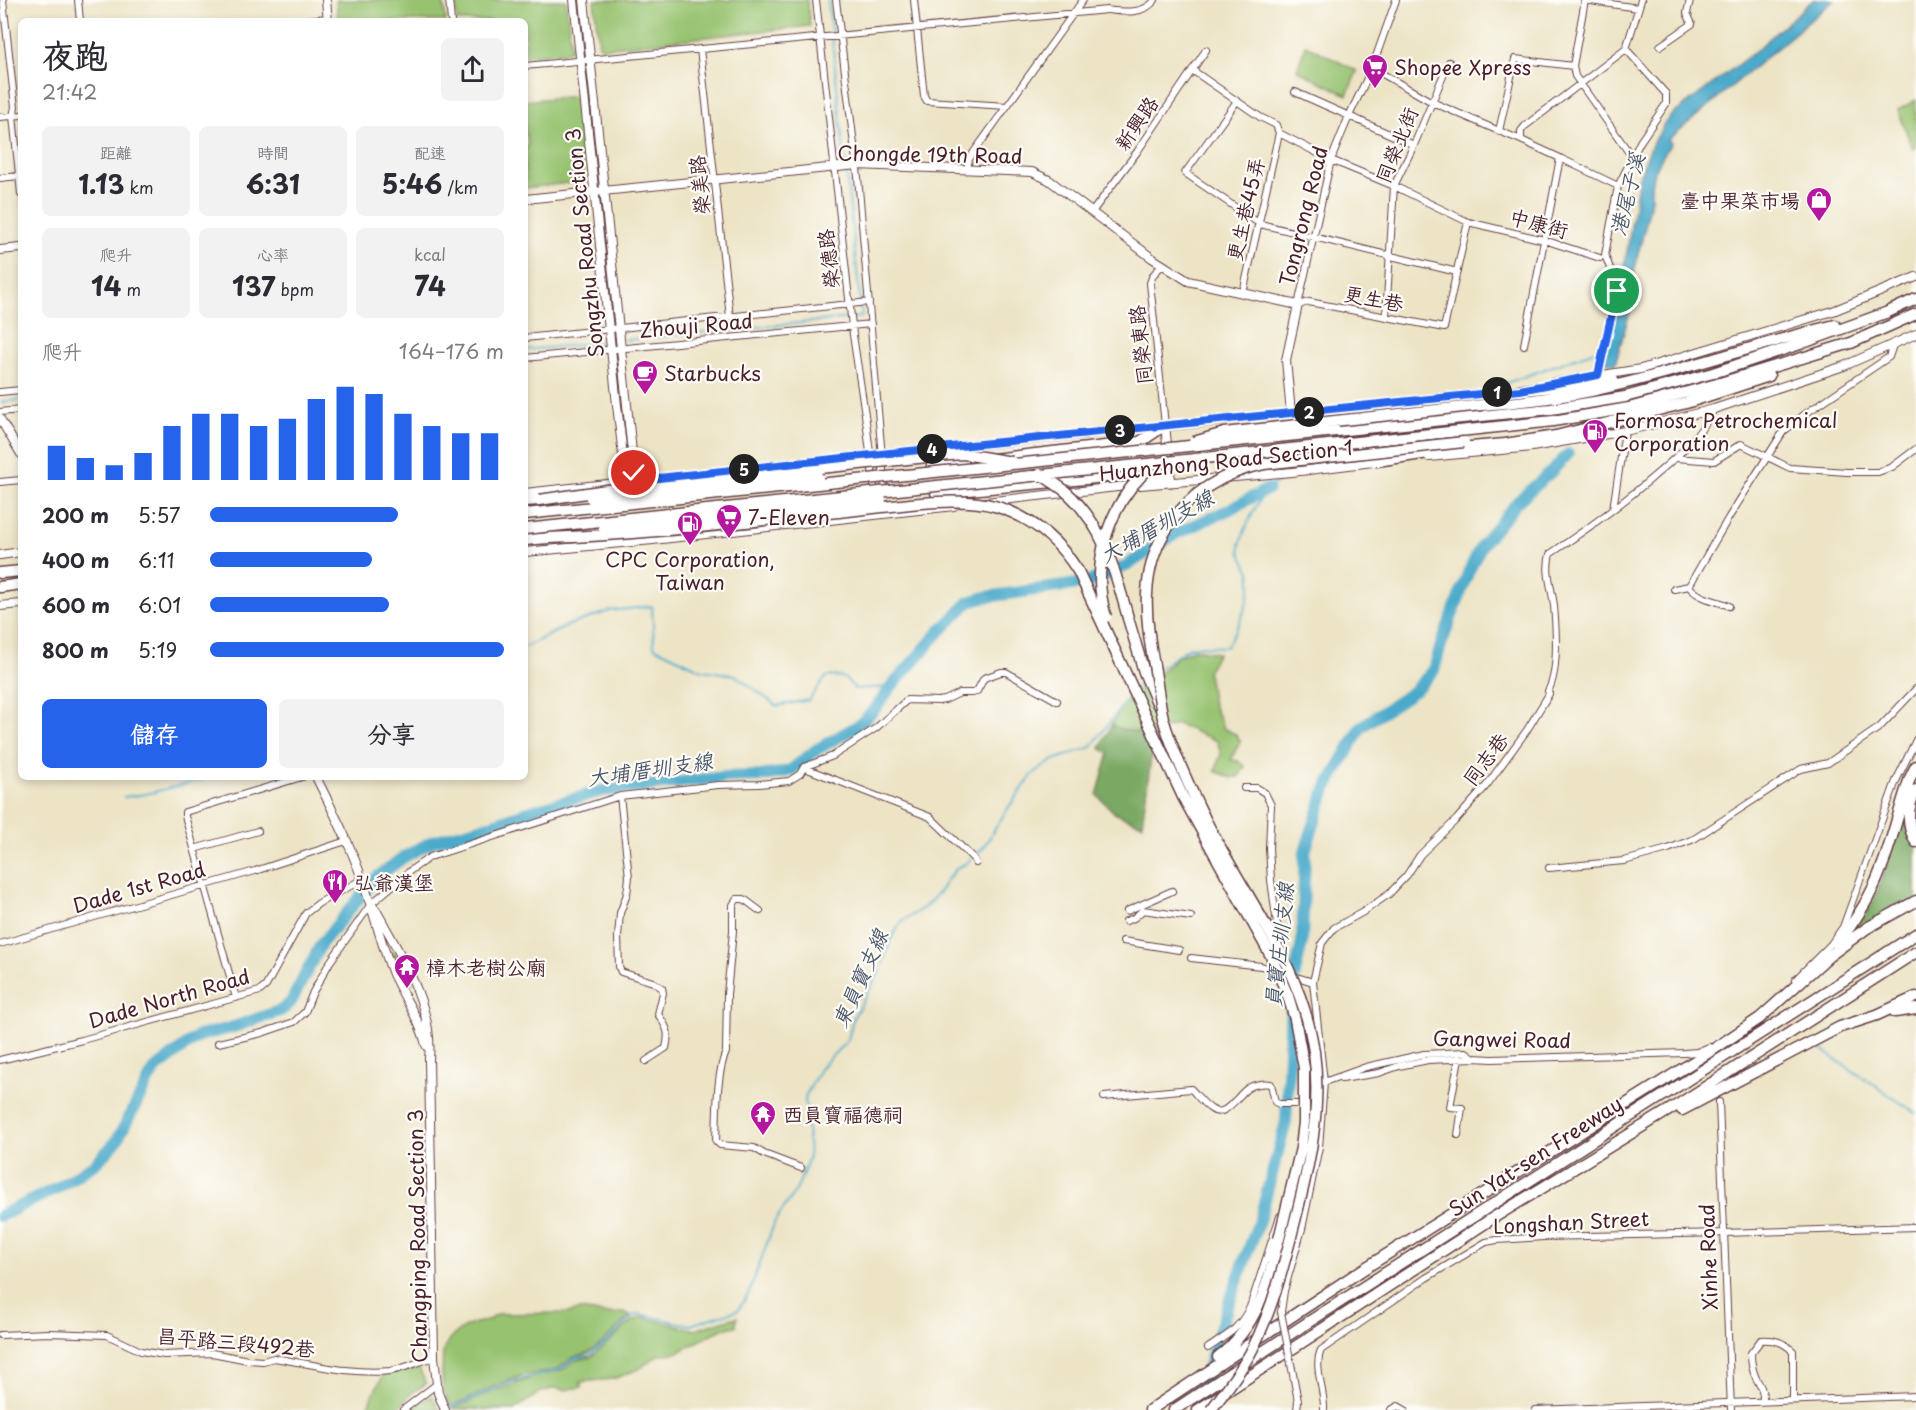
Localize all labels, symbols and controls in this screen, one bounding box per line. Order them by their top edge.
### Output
text: 夜跑 [42,29,108,79]
button: share [441,38,504,101]
supermarket icon: Shopee Xpress [1360,52,1390,90]
place label: Shopee Xpress [1394,52,1531,82]
text: 21:42 [42,77,97,107]
street label: 新興路 [1107,89,1166,156]
street label: 同榮北街 [1367,102,1425,188]
street label: Songzhu Road Section 3 [557,127,611,359]
street label: Chongde 19th Road [837,137,1023,171]
text: 距離 [100,140,132,164]
text: 時間 [257,140,289,164]
text: 配速 [414,140,446,164]
street label: Tongrong Road [1271,143,1335,289]
water label: 港尾子溪 [1600,148,1652,239]
street label: 榮美路 [681,153,717,216]
street label: 更生巷45弄 [1219,154,1271,264]
text: 1.13 [78,164,124,203]
text: 6:31 [246,164,300,203]
text: 5:46 [382,164,442,203]
text: km [124,175,154,199]
text: /km [442,175,478,199]
place label: 臺中果菜市場 [1680,185,1800,215]
shop icon: 臺中果菜市場 [1804,185,1834,223]
street label: 中康街 [1506,201,1572,245]
street label: 榮德路 [809,226,847,291]
text: 爬升 [100,242,132,266]
text: 心率 [257,242,289,266]
text: kcal [414,242,446,266]
pin [1591,265,1642,316]
text: 14 [91,266,121,305]
text: 137 [232,266,276,305]
text: 74 [414,266,446,305]
icon: arrive [1600,274,1633,307]
text: m [121,277,141,301]
text: bpm [276,277,314,301]
street label: 更生巷 [1342,278,1407,319]
street label: 同榮東路 [1121,303,1159,386]
street label: Zhouji Road [638,305,754,345]
text: 爬升 [42,336,82,366]
text: 164–176 m [399,336,504,366]
cafe icon: Starbucks [630,358,660,396]
place label: Starbucks [664,358,761,388]
pin: 1 [1482,377,1512,407]
text: 1 [1493,380,1501,404]
pin: 2 [1294,397,1324,427]
text: 2 [1303,400,1315,424]
place label: Formosa Petrochemical Corporation [1614,405,1837,458]
pin: 3 [1105,415,1135,445]
fuel station icon: Formosa Petrochemical Corporation [1580,417,1610,455]
text: 3 [1115,418,1125,442]
street label: Huanzhong Road Section 1 [1097,432,1355,488]
pin: 4 [917,434,947,464]
text: 4 [927,437,937,461]
pin [608,447,659,498]
pin: 5 [729,454,759,484]
icon: check [617,456,650,489]
text: 5 [739,457,749,481]
water label: 大埔厝圳支線 [1093,480,1220,570]
text: 200 m [42,500,109,530]
text: 5:57 [138,500,181,530]
supermarket icon: 7-Eleven [714,502,744,540]
place label: 7-Eleven [748,502,830,532]
fuel station icon: CPC Corporation, Taiwan [675,509,705,547]
place label: CPC Corporation, Taiwan [605,544,775,597]
text: 400 m [42,545,110,575]
text: 6:11 [138,545,174,575]
text: 600 m [42,590,110,620]
text: 6:01 [138,590,181,620]
text: 800 m [42,635,109,665]
text: 5:19 [138,635,177,665]
button: 儲存 [42,699,267,768]
button: 分享 [279,699,504,768]
street label: 同志巷 [1455,725,1516,792]
water label: 大埔厝圳支線 [585,743,716,793]
street label: Dade 1st Road [69,854,209,920]
restaurant icon: 弘爺漢堡 [320,867,350,905]
place label: 弘爺漢堡 [354,867,434,897]
water label: 員寶庄圳支線 [1256,880,1301,1009]
water label: 東員寶支線 [823,923,895,1032]
temple icon: 樟木老樹公廟 [392,952,422,990]
place label: 樟木老樹公廟 [426,952,546,982]
street label: Dade North Road [85,961,253,1035]
street label: Gangwei Road [1433,1023,1571,1055]
street label: Sun Yat-sen Freeway [1442,1088,1628,1224]
temple icon: 西員寶福德祠 [748,1099,778,1137]
place label: 西員寶福德祠 [783,1099,903,1129]
street label: Changping Road Section 3 [400,1109,434,1363]
street label: Longshan Street [1492,1203,1650,1241]
street label: Xinhe Road [1691,1203,1725,1311]
street label: 昌平路三段492巷 [156,1320,317,1364]

